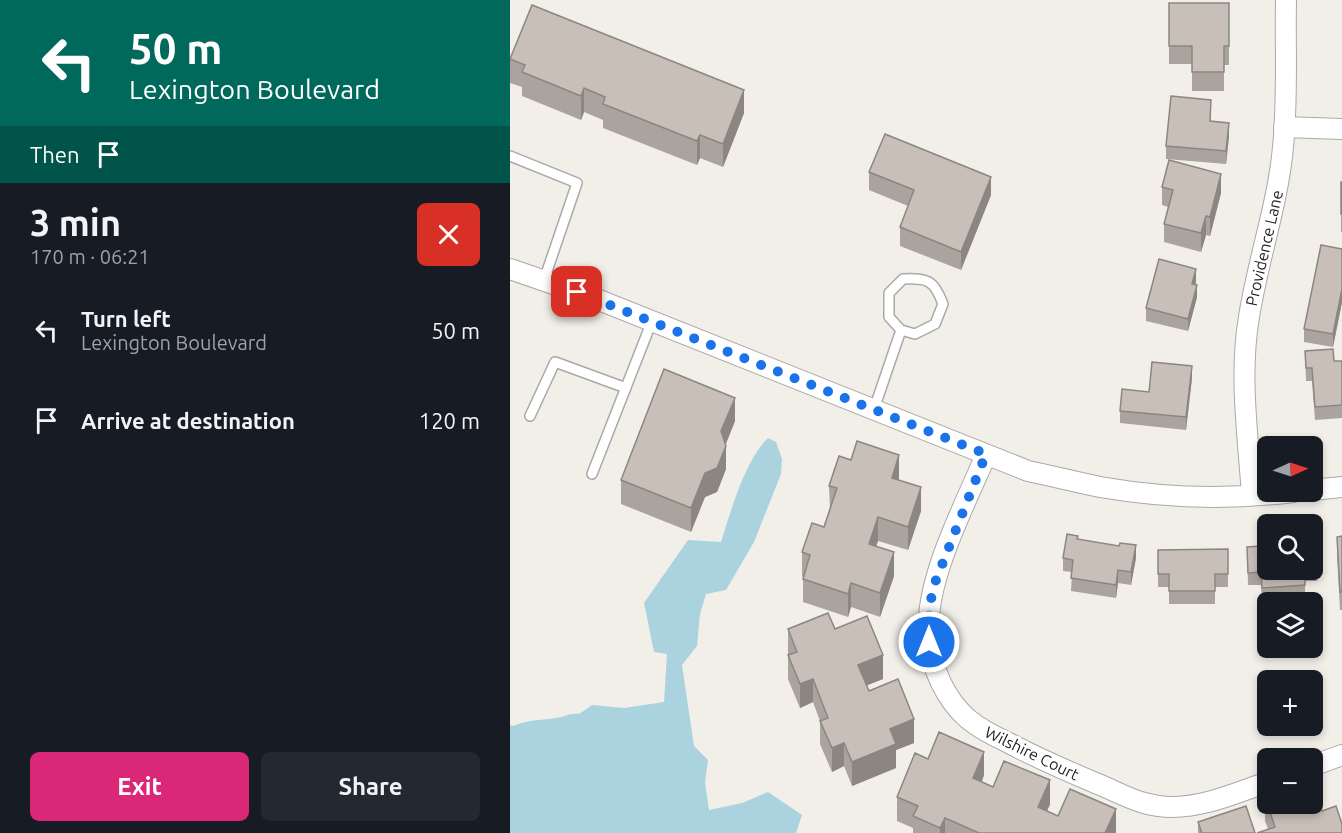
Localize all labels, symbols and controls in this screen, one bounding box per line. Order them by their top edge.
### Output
icon: left [30,24,108,102]
text: 50 m [129,25,223,72]
text: Lexington Boulevard [129,74,380,104]
icon: arrive [92,138,125,171]
text: Then [30,142,80,167]
street label: Providence Lane [1242,188,1286,308]
text: 3 min [30,202,121,243]
button: close [417,203,480,266]
text: 170 m · 06:21 [30,245,150,268]
pin [551,266,602,317]
icon: arrive [560,275,593,308]
text: Turn left [81,306,171,331]
icon: left [30,314,63,347]
text: 50 m [431,318,480,343]
text: Lexington Boulevard [81,331,267,354]
icon: arrive [30,404,63,437]
text: Arrive at destination [81,408,295,433]
text: 120 m [419,408,480,433]
north arrow [1257,436,1323,502]
map controls [1257,436,1323,814]
button: search [1257,514,1323,580]
button: layers [1257,592,1323,658]
position arrow [897,610,961,674]
button: + [1257,670,1323,736]
street label: Wilshire Court [982,722,1083,784]
button: − [1257,748,1323,814]
button: Exit [30,752,249,821]
button: Share [261,752,480,821]

